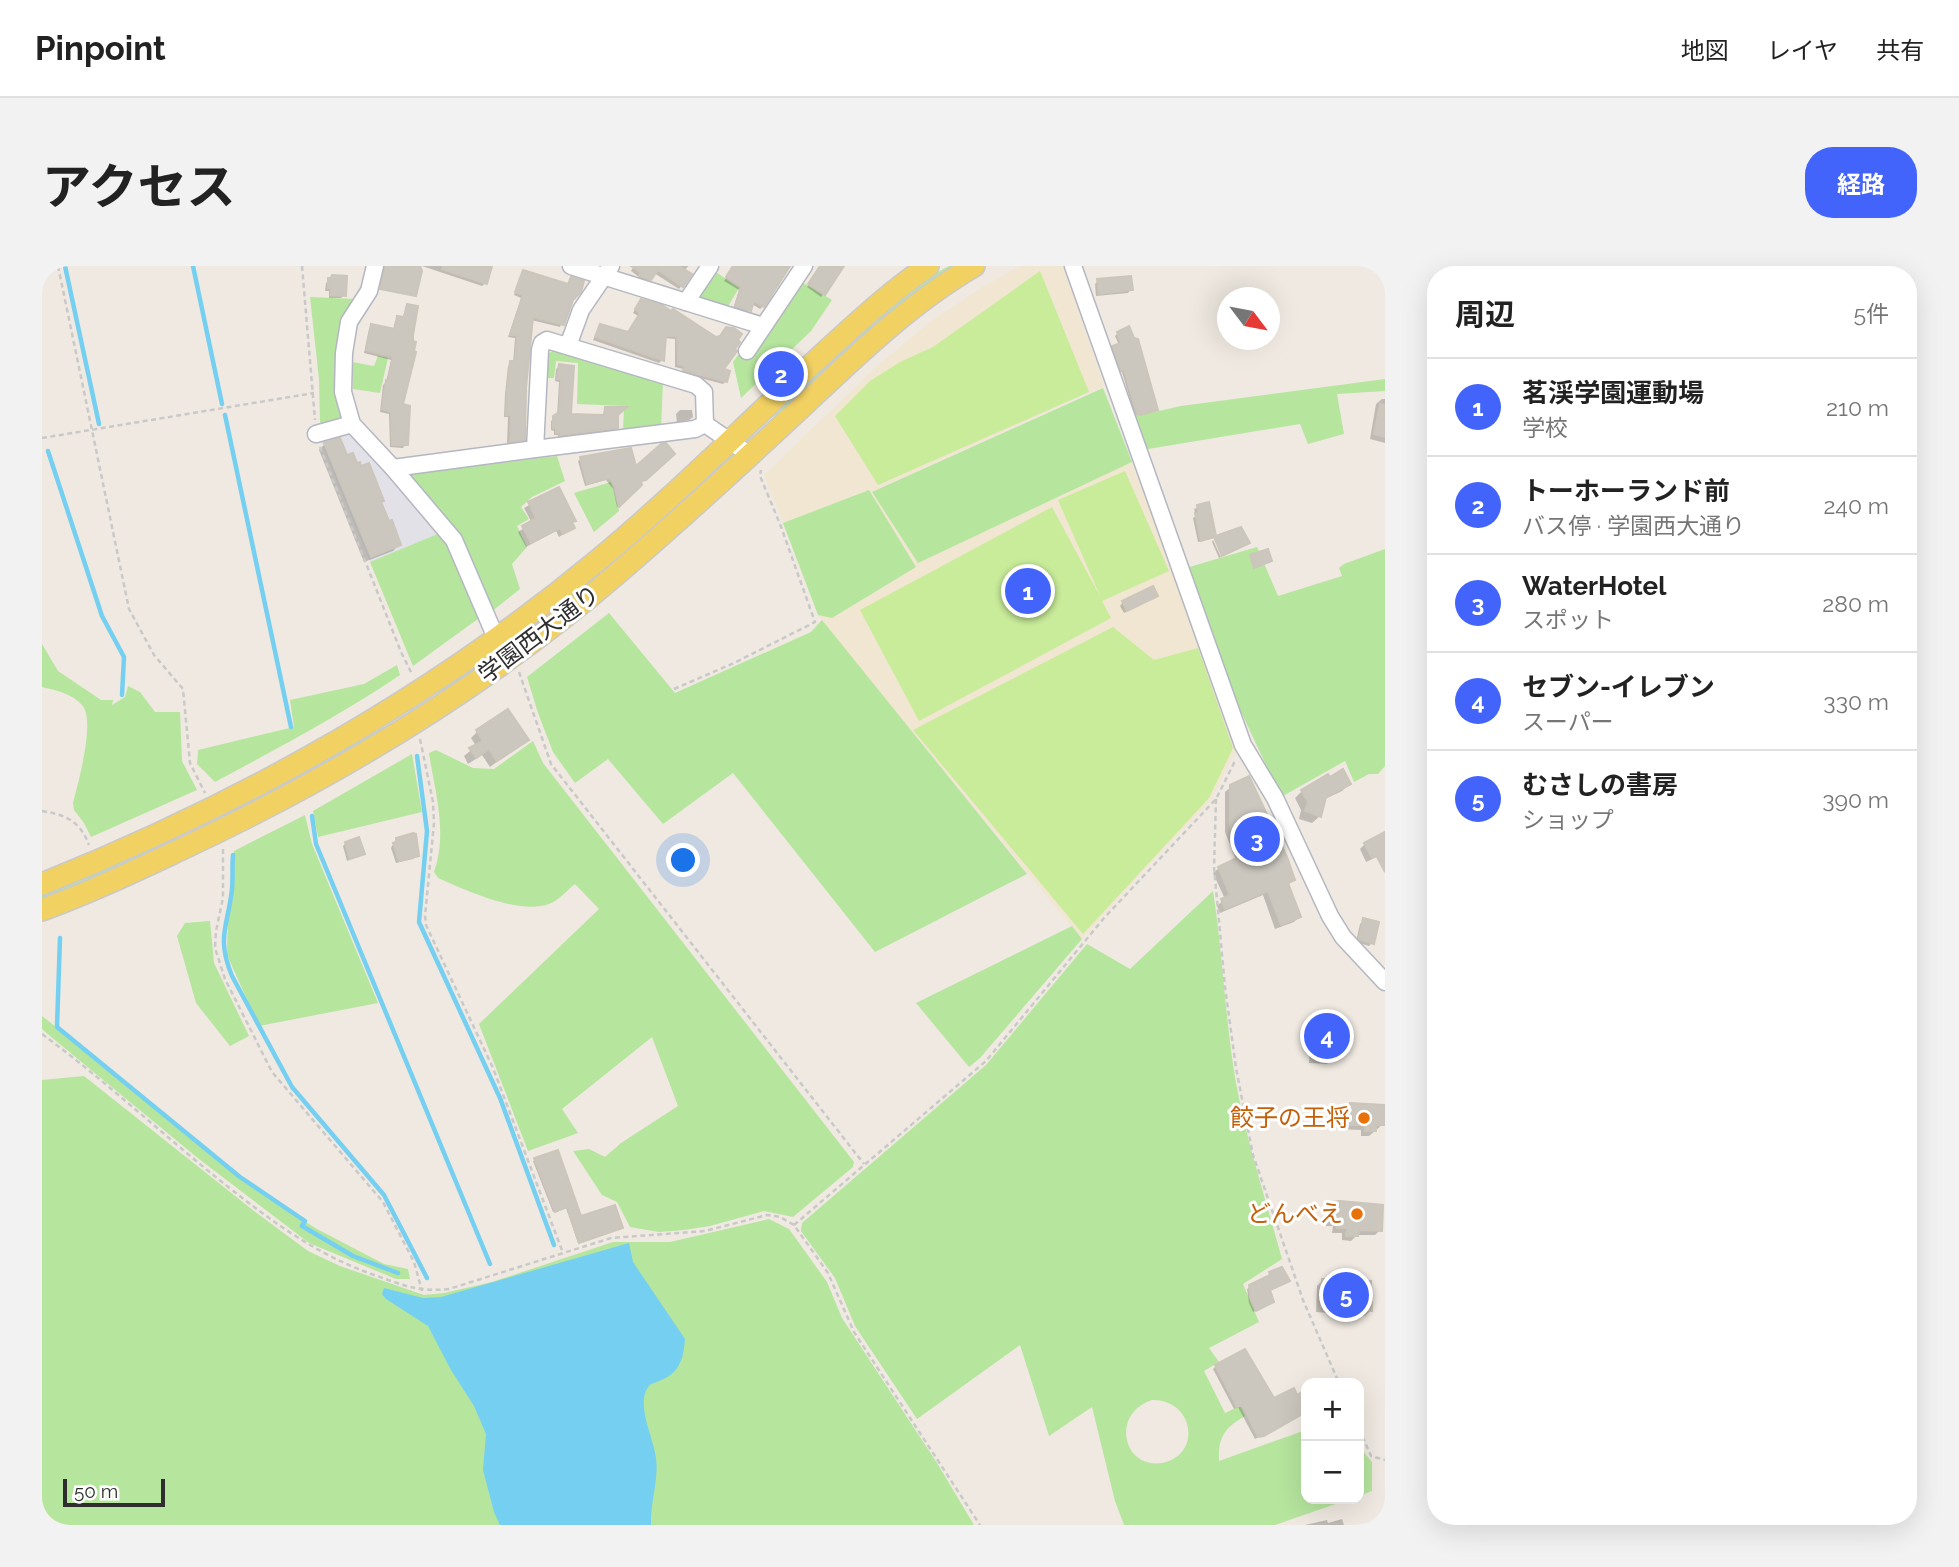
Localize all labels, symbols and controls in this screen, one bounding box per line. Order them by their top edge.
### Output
text: Pinpoint [35,29,166,68]
text: 地図 [1681,36,1729,65]
text: レイヤ [1767,36,1838,65]
text: 共有 [1876,36,1924,65]
button: 経路 [1805,147,1917,218]
text: アクセス [42,158,236,215]
north arrow [1217,287,1280,350]
text: 周辺 [1455,297,1515,332]
text: 5件 [1853,300,1889,327]
pin: 2 [758,348,804,400]
text: 茗渓学園運動場 [1522,378,1704,408]
text: 1 [1472,394,1484,421]
text: 210 m [1826,394,1889,421]
text: 学校 [1522,414,1568,441]
text: トーホーランド前 [1522,476,1730,506]
text: 2 [1472,492,1484,519]
text: 240 m [1823,492,1889,519]
text: バス停 · 学園西大通り [1522,512,1745,539]
pin: 1 [1005,565,1051,617]
text: WaterHotel [1522,571,1666,601]
street label: 学園西大通り [472,579,605,689]
text: 3 [1472,590,1484,617]
text: 280 m [1822,590,1889,617]
text: スポット [1522,606,1614,633]
text: セブン-イレブン [1522,672,1715,702]
text: 4 [1471,688,1485,715]
text: 330 m [1823,688,1889,715]
text: スーパー [1522,708,1614,735]
text: むさしの書房 [1522,770,1678,800]
text: 5 [1472,786,1484,813]
text: 390 m [1822,786,1889,813]
text: ショップ [1522,806,1614,833]
pin: 3 [1234,813,1280,865]
your location [666,843,700,877]
pin: 4 [1304,1010,1350,1062]
place label: 餃子の王将 [1230,1103,1350,1132]
marker: 餃子の王将 [1356,1110,1372,1126]
place label: どんべえ [1247,1199,1343,1228]
marker: どんべえ [1349,1206,1365,1222]
pin: 5 [1323,1269,1369,1321]
map controls [1301,1378,1364,1504]
button: + [1301,1378,1364,1441]
button: − [1301,1441,1364,1504]
scale bar [63,1476,164,1508]
text: 50 m [74,1480,118,1502]

